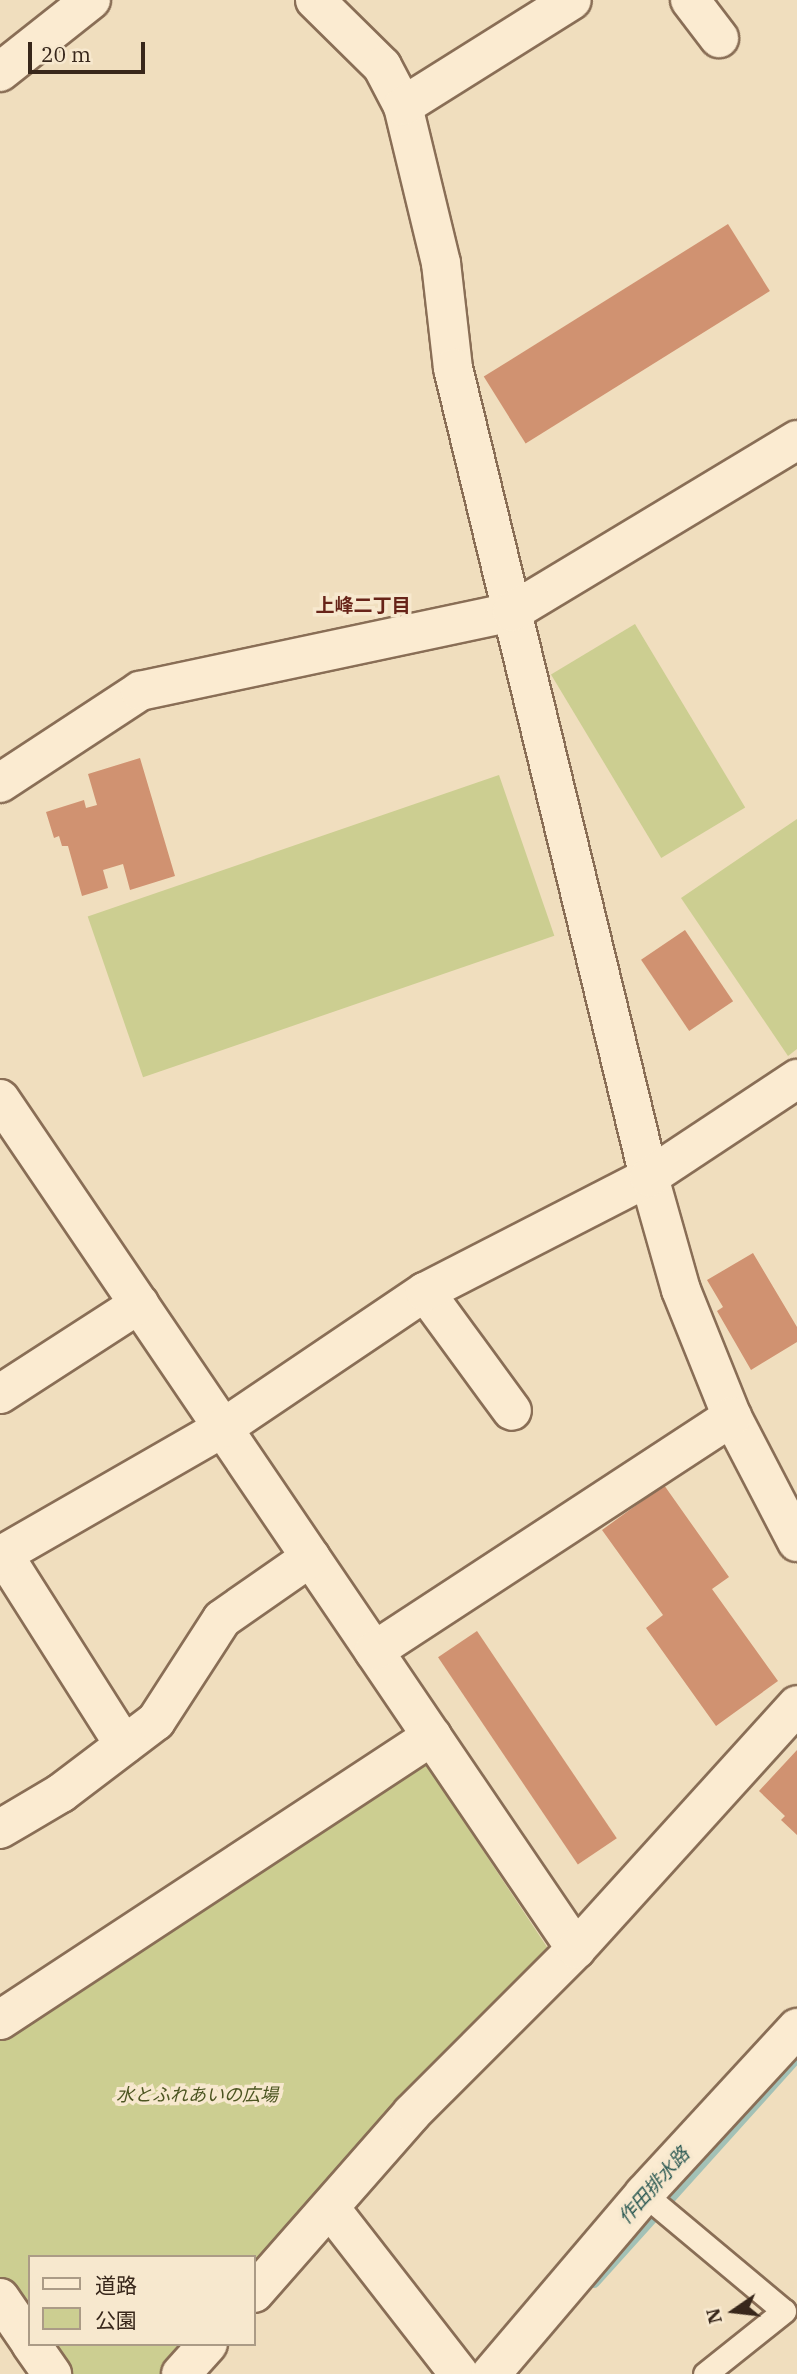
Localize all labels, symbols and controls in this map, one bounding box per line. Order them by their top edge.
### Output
scale bar [32,28,149,72]
text: 20 m [41,40,91,68]
district label: 上峰二丁目 [316,595,410,617]
park label: 水とふれあいの広場 [116,2084,278,2106]
water label: 作田排水路 [614,2143,694,2229]
legend [28,2255,256,2346]
text: 道路 [95,2271,137,2299]
north arrow [699,2276,769,2346]
text: 公園 [95,2306,137,2334]
text: N [700,2306,727,2326]

